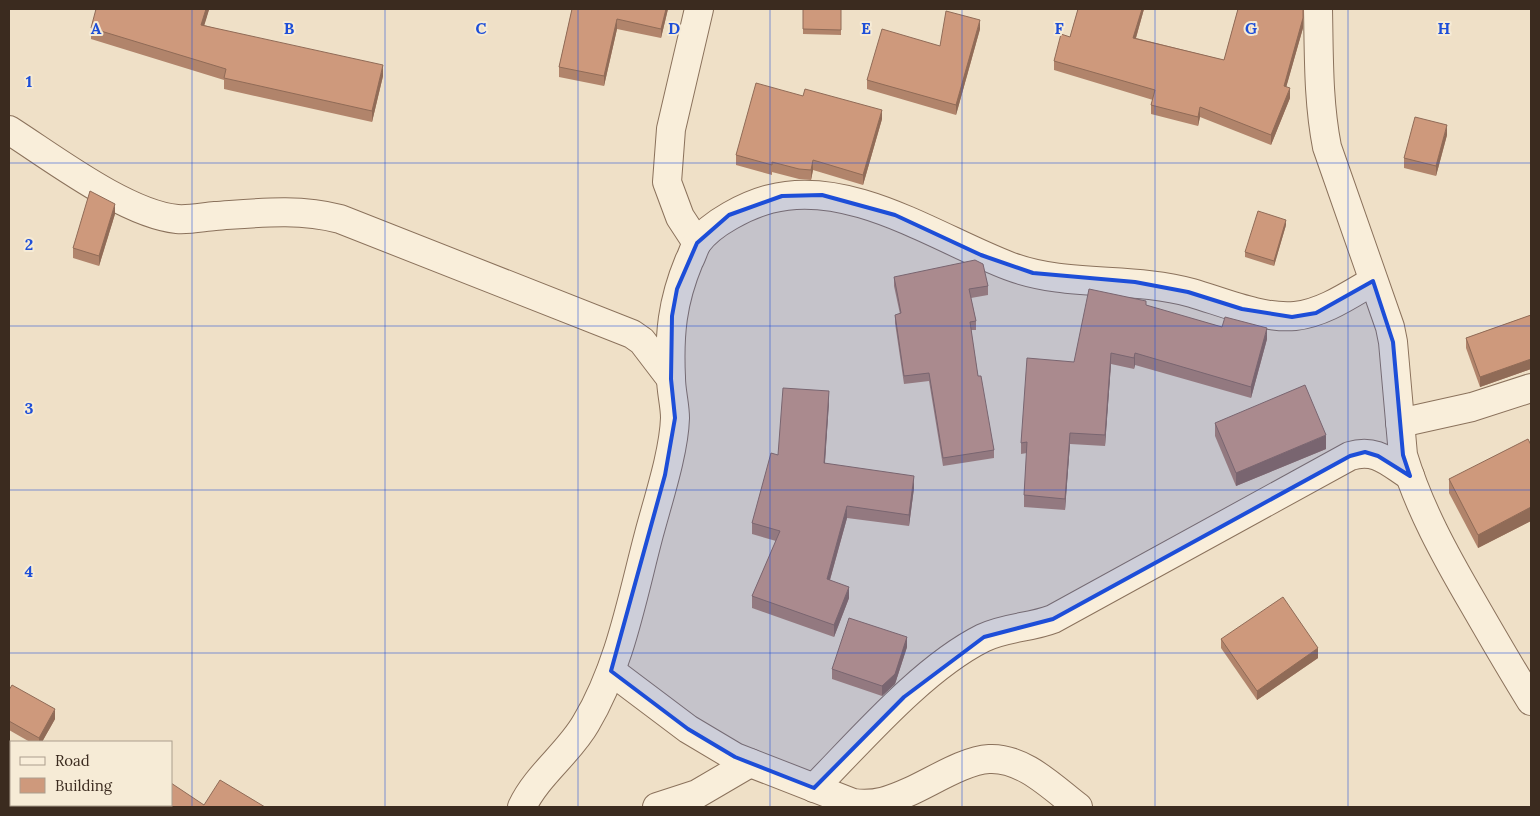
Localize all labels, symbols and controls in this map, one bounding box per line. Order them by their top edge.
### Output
text: A [91,18,102,38]
text: B [284,18,295,38]
text: C [475,18,487,38]
text: D [668,18,680,38]
text: E [861,18,871,38]
text: F [1054,18,1064,38]
text: G [1245,18,1257,38]
text: H [1438,18,1451,38]
text: 1 [26,71,32,91]
text: 2 [25,234,33,254]
text: 3 [25,398,34,418]
text: 4 [25,561,34,581]
legend [10,741,172,806]
text: Road [55,751,90,770]
text: Building [55,776,113,795]

